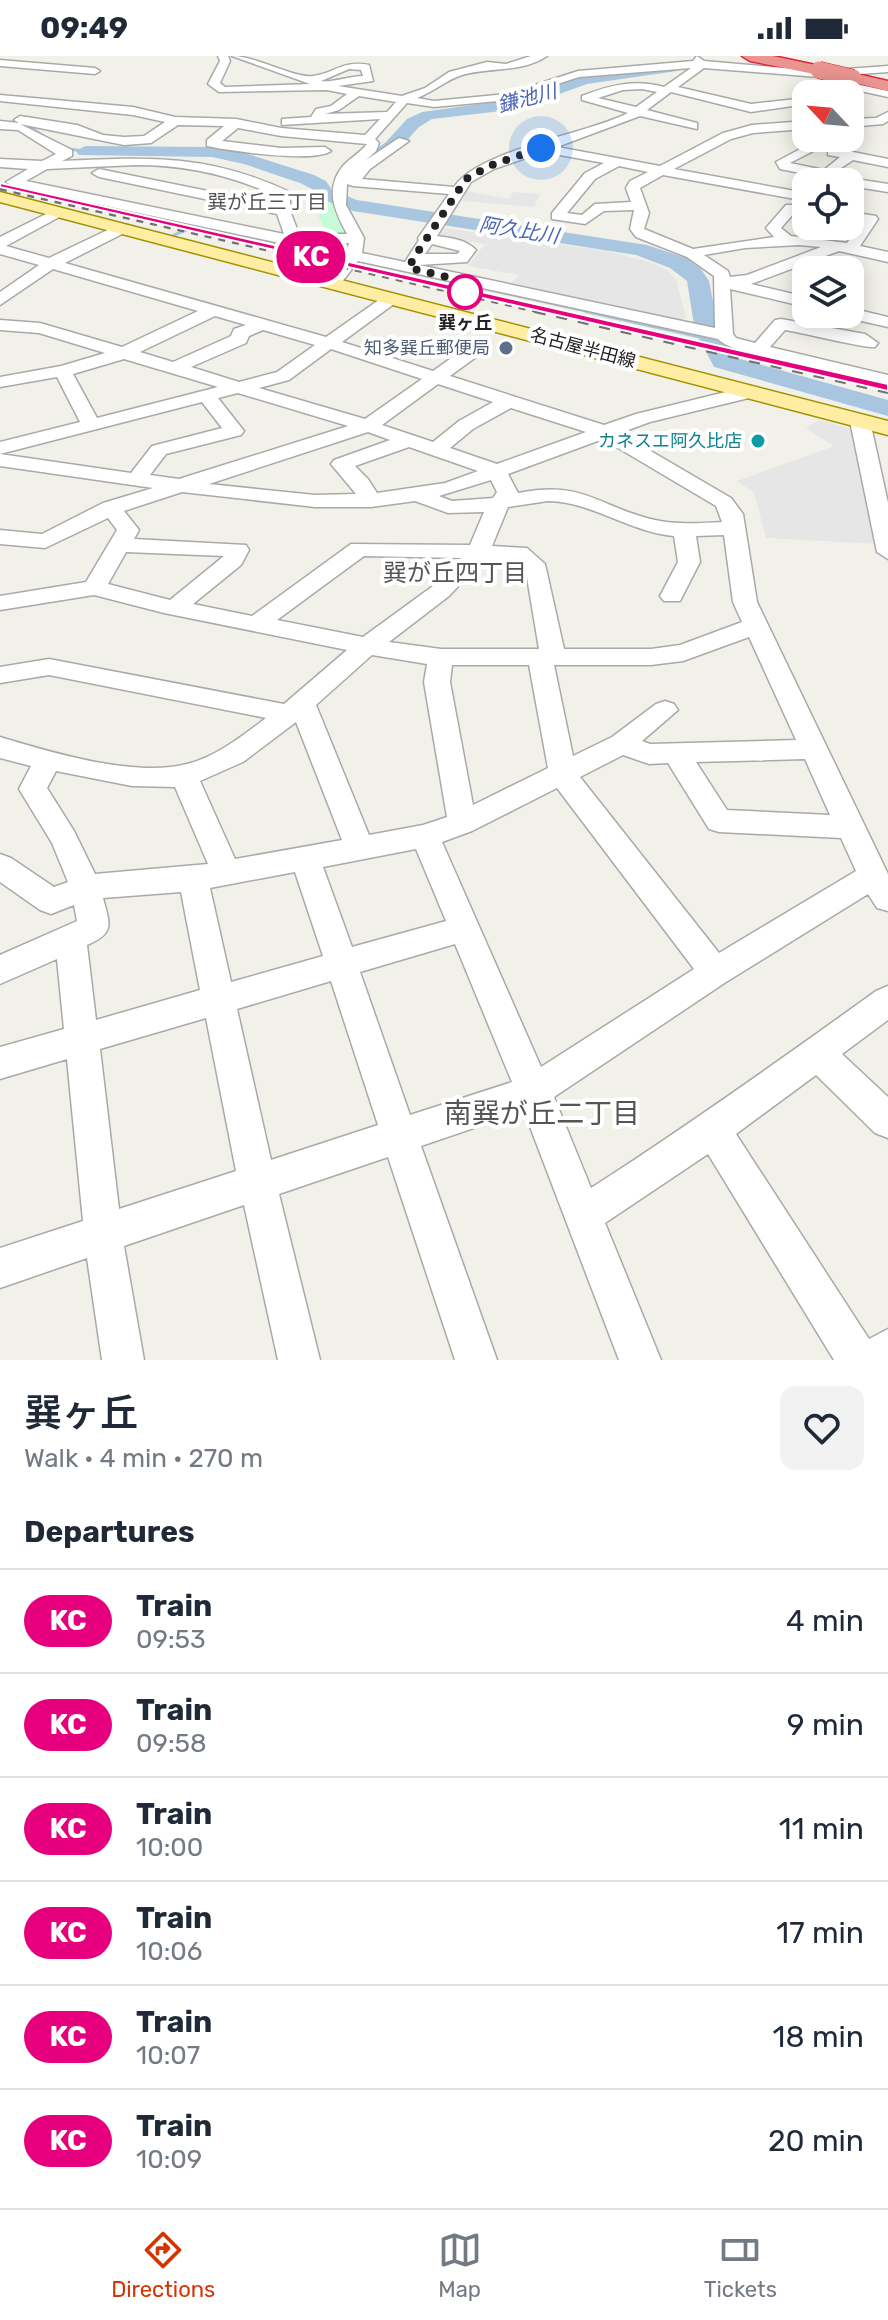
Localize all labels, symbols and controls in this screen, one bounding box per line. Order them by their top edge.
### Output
text: 09:49 [40,10,128,46]
water label: 鎌池川 [495,78,561,117]
north arrow [792,80,864,152]
map controls [792,80,864,328]
your location [521,128,561,168]
button: locate [792,168,864,240]
district label: 巽が丘三丁目 [207,190,327,214]
water label: 阿久比川 [478,212,562,248]
line badge: KC [275,231,347,283]
text: KC [292,240,330,273]
button: layers [792,256,864,328]
marker: 巽ヶ丘 [448,275,482,309]
place label: 巽ヶ丘 [438,312,492,334]
street label: 名古屋半田線 [528,323,638,373]
place label: 知多巽丘郵便局 [364,337,490,359]
marker: 知多巽丘郵便局 [497,339,515,357]
place label: カネスエ阿久比店 [598,430,742,452]
marker: カネスエ阿久比店 [749,432,767,450]
district label: 巽が丘四丁目 [383,559,527,587]
district label: 南巽が丘二丁目 [444,1097,640,1130]
button: heart [780,1386,864,1470]
text: 巽ヶ丘 [24,1390,138,1436]
text: Walk · 4 min · 270 m [24,1443,263,1474]
text: Departures [24,1514,195,1550]
text: Train [136,1588,212,1624]
text: 4 min [786,1603,864,1639]
text: KC [49,1604,87,1637]
text: 09:53 [136,1624,206,1655]
text: Train [136,1692,212,1728]
text: 9 min [787,1707,864,1743]
text: KC [49,1708,87,1741]
text: 09:58 [136,1728,207,1759]
text: Train [136,1796,212,1832]
text: 11 min [779,1811,864,1847]
text: KC [49,1812,87,1845]
text: 10:00 [136,1832,203,1863]
text: Train [136,1900,212,1936]
text: 17 min [776,1915,864,1951]
text: KC [49,1916,87,1949]
text: 10:06 [136,1936,202,1967]
text: Train [136,2004,212,2040]
text: 18 min [773,2019,864,2055]
text: KC [49,2020,87,2053]
text: 10:07 [136,2040,200,2071]
text: Train [136,2108,212,2144]
text: 20 min [768,2123,864,2159]
text: KC [49,2124,87,2157]
text: 10:09 [136,2144,202,2175]
tab: Directions [111,2228,215,2303]
tab: Map [438,2228,482,2303]
tab: Tickets [704,2228,777,2303]

